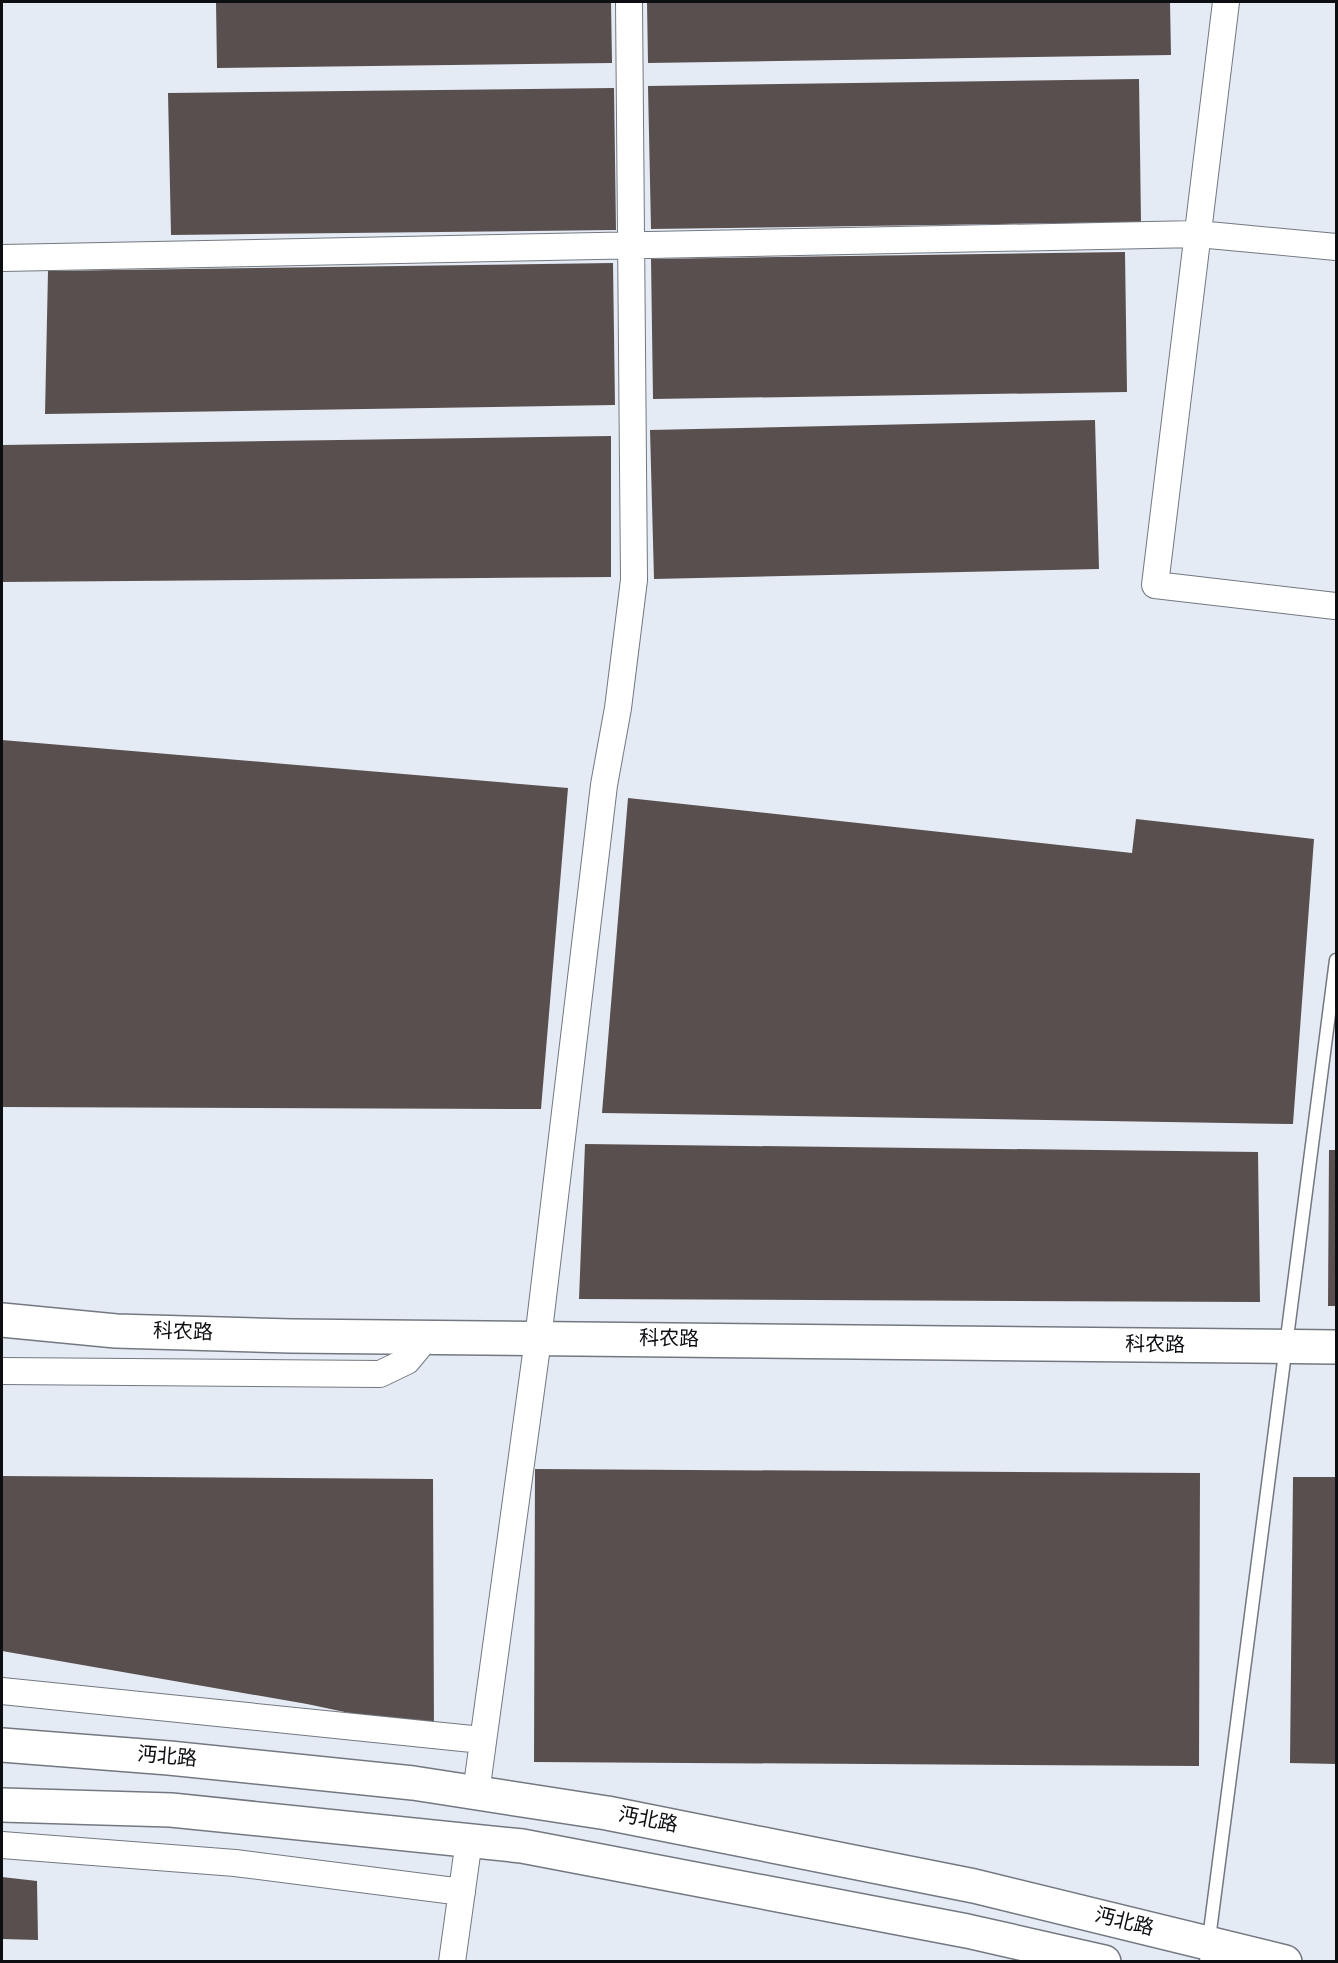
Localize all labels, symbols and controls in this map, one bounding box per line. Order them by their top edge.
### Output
street label: 科农路 [153,1319,213,1347]
street label: 科农路 [639,1326,699,1354]
street label: 科农路 [1125,1332,1185,1360]
street label: 沔北路 [136,1742,198,1774]
street label: 沔北路 [616,1803,680,1839]
street label: 沔北路 [1092,1903,1156,1943]

